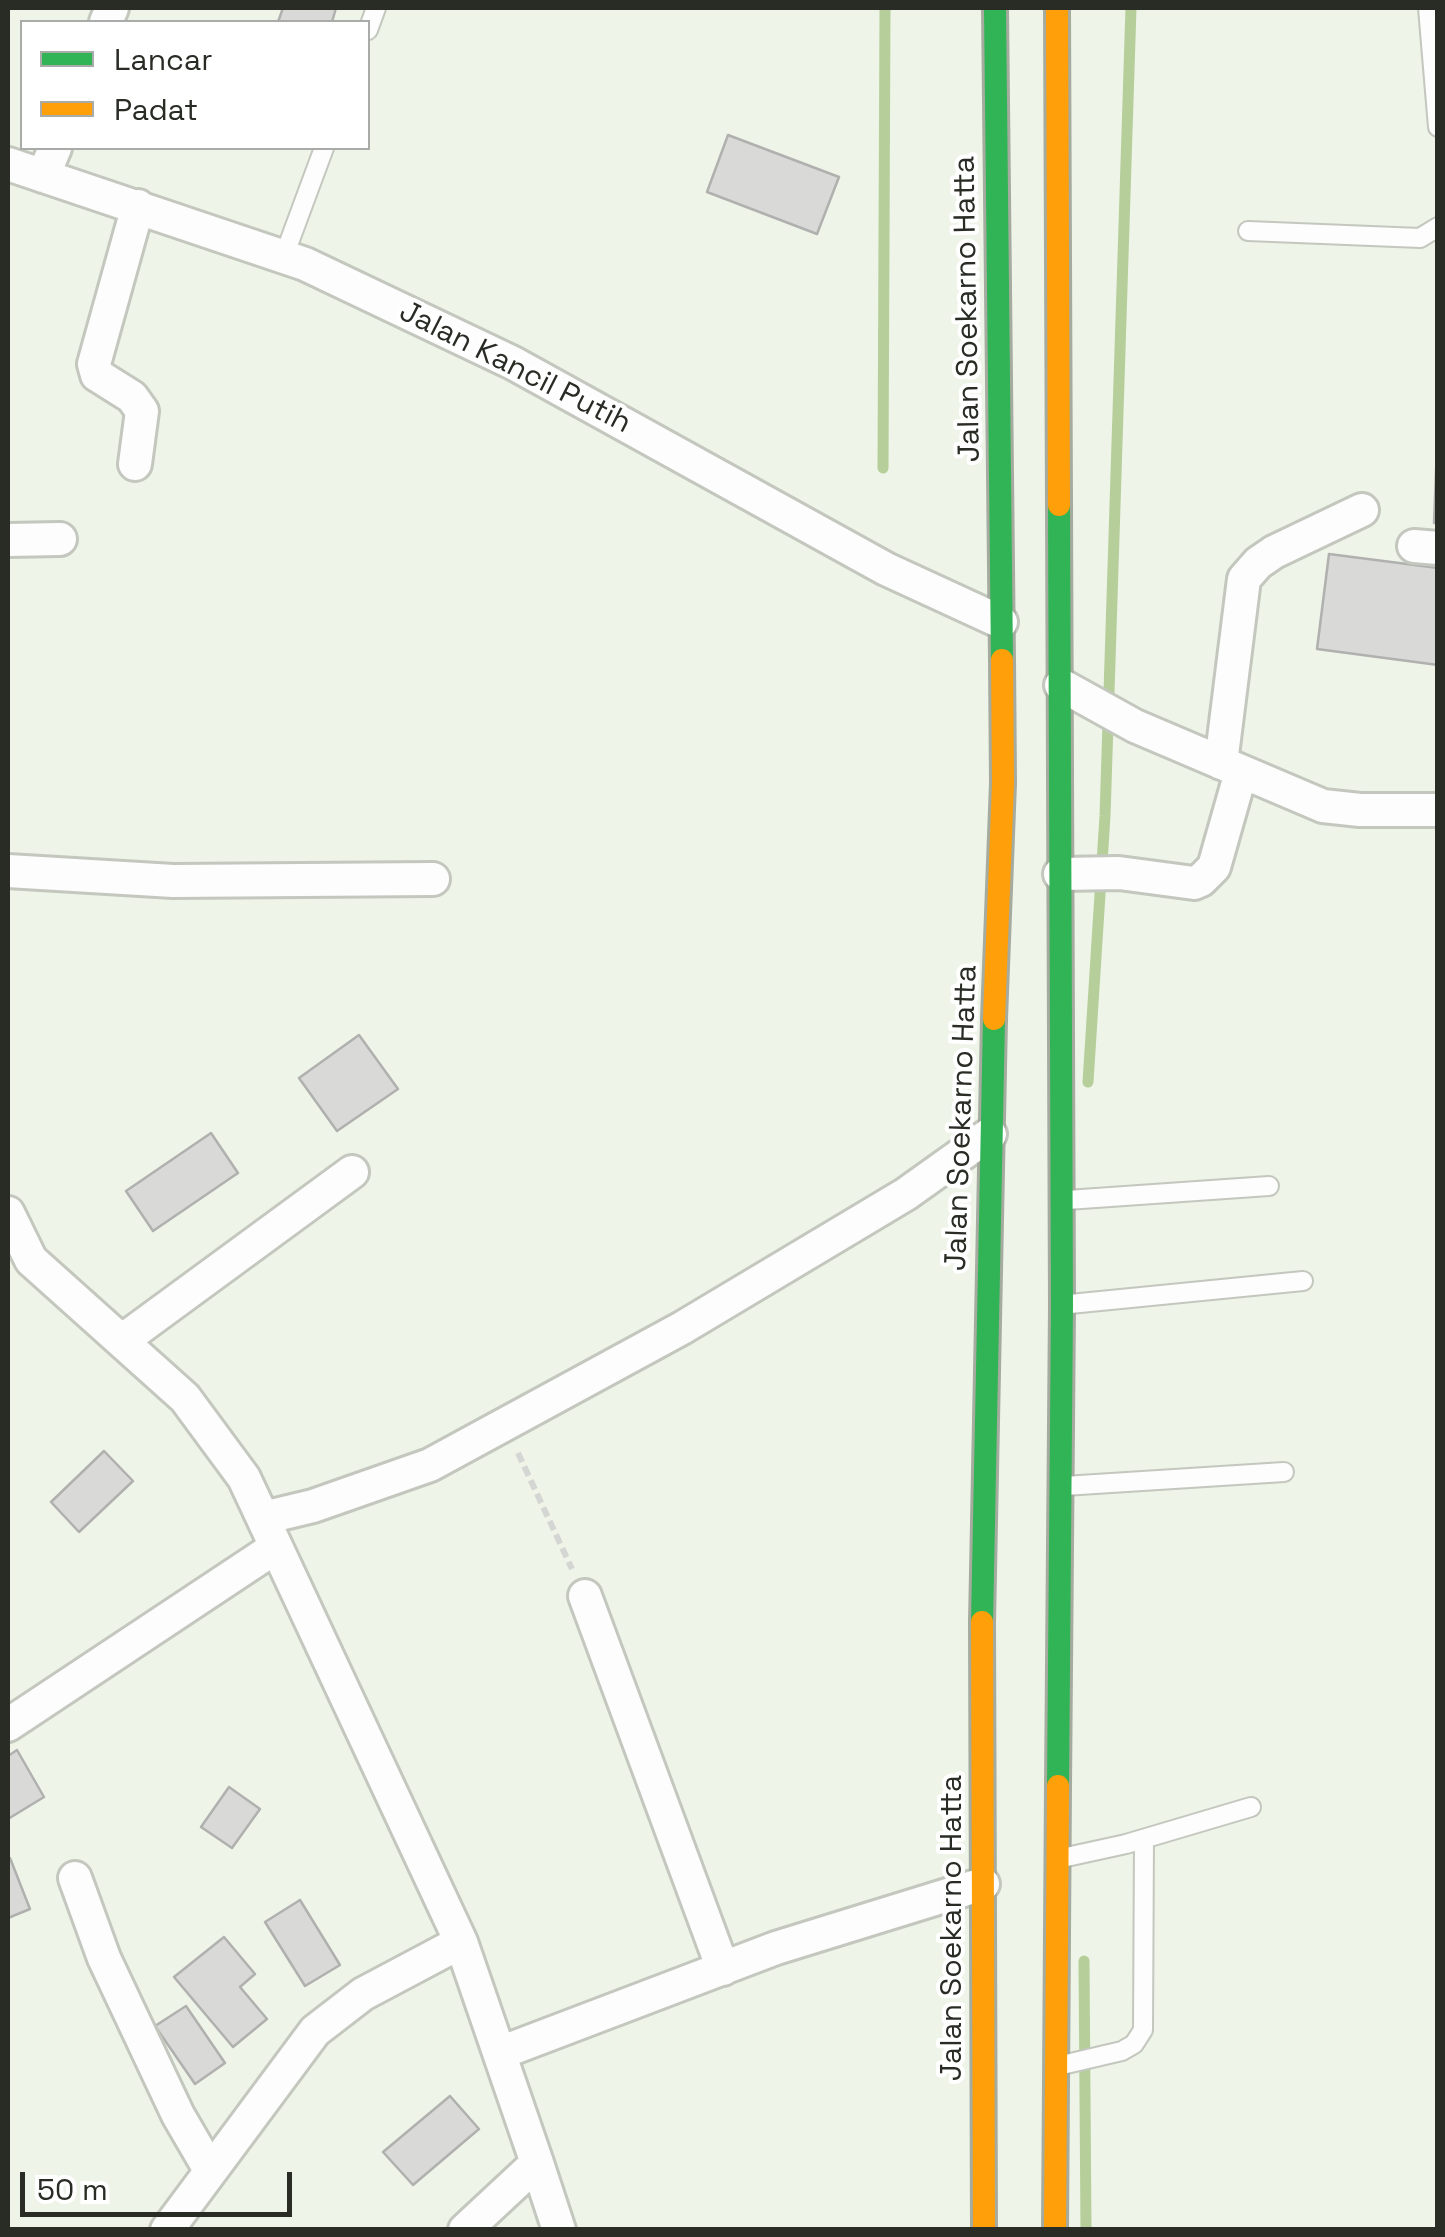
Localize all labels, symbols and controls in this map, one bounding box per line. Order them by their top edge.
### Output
legend [20,20,370,150]
text: Lancar [114,40,213,79]
text: Padat [114,90,198,129]
street label: Jalan Soekarno Hatta [947,156,989,462]
street label: Jalan Kancil Putih [393,294,637,442]
street label: Jalan Soekarno Hatta [939,964,985,1272]
street label: Jalan Soekarno Hatta [935,1775,971,2081]
scale bar [25,2152,298,2214]
text: 50 m [37,2170,108,2209]

